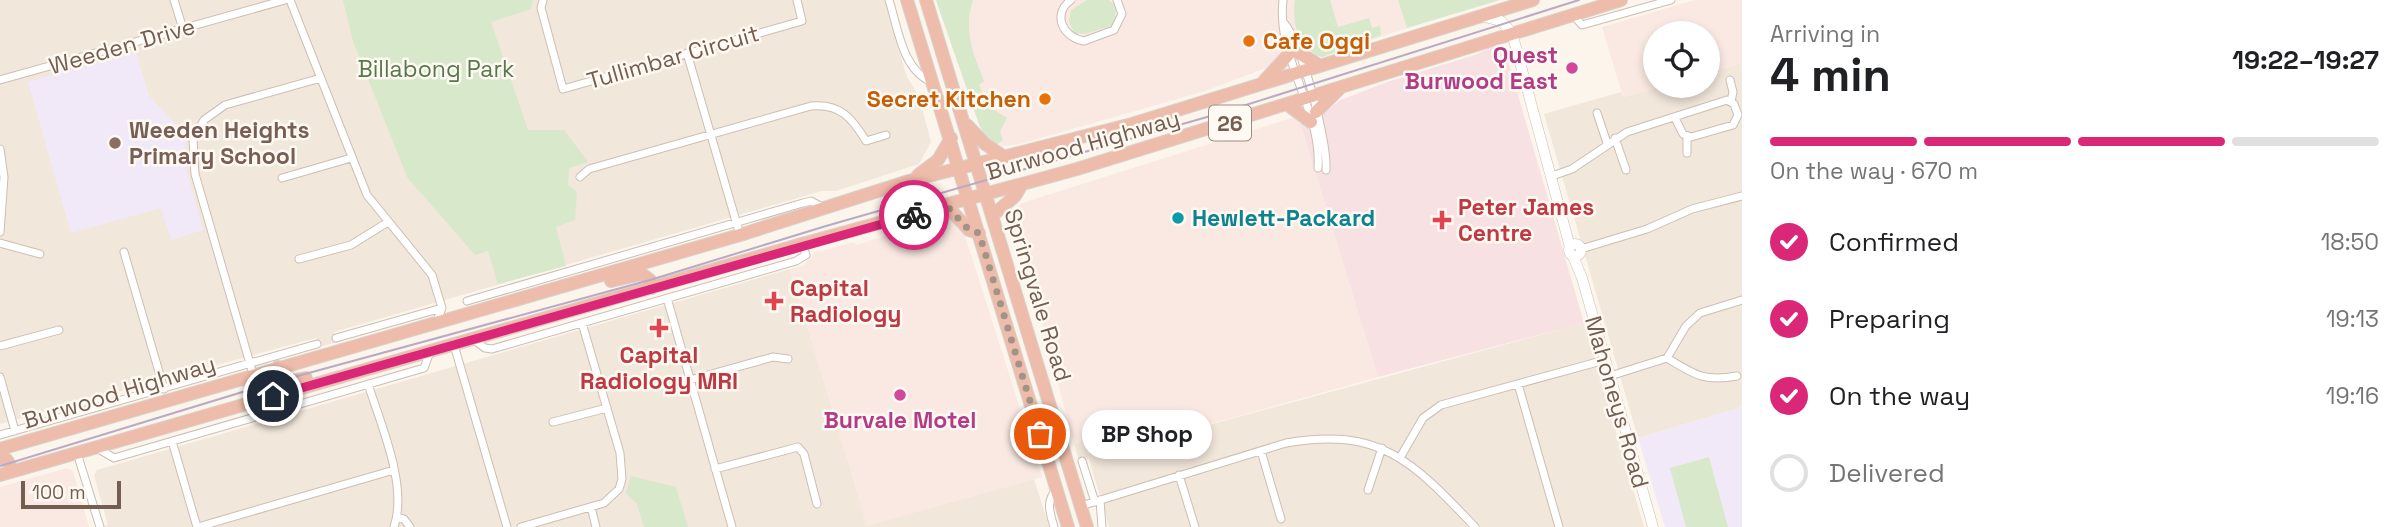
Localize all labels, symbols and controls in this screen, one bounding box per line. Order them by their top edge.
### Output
street label: Weeden Drive [45,11,199,81]
street label: Tullimbar Circuit [583,18,763,96]
text: Arriving in [1770,19,1880,49]
map controls [1643,21,1720,98]
button: locate [1643,21,1720,98]
place label: Cafe Oggi [1263,26,1370,56]
marker: Cafe Oggi [1241,33,1257,49]
place label: Quest Burwood East [1405,40,1558,96]
text: 19:22–19:27 [2232,43,2379,77]
text: 4 min [1770,46,1891,104]
park label: Billabong Park [358,54,514,84]
marker: Quest Burwood East [1564,60,1580,76]
place label: Secret Kitchen [867,84,1031,114]
marker: Secret Kitchen [1037,91,1053,107]
street label: Burwood Highway [983,103,1183,187]
road number: 26 [1209,106,1251,140]
place label: Weeden Heights Primary School [129,115,310,171]
marker: Weeden Heights Primary School [107,135,123,151]
text: On the way · 670 m [1770,156,1978,186]
courier [879,180,949,250]
place label: Peter James Centre [1458,192,1594,248]
icon: bike [895,196,933,234]
place label: Hewlett-Packard [1192,203,1375,233]
street label: Springvale Road [997,205,1079,385]
marker: Hewlett-Packard [1170,210,1186,226]
marker: Peter James Centre [1432,210,1452,230]
icon: check [1770,223,1808,261]
text: Confirmed [1829,225,1959,259]
text: 18:50 [2321,227,2379,257]
place label: Capital Radiology [790,273,902,329]
marker: Capital Radiology [764,291,784,311]
icon: check [1770,300,1808,338]
text: Preparing [1829,302,1950,336]
text: 19:13 [2326,304,2379,334]
street label: Mahoneys Road [1578,312,1656,492]
marker: Capital Radiology MRI [649,318,669,338]
place label: Capital Radiology MRI [580,340,738,396]
street label: Burwood Highway [19,348,219,436]
pin [243,366,303,426]
icon: home [254,377,292,415]
icon: check [1770,377,1808,415]
text: On the way [1829,379,1970,413]
text: 19:16 [2326,381,2379,411]
marker: Burvale Motel [892,387,908,403]
pin [1010,404,1070,464]
place label: Burvale Motel [824,405,976,435]
callout: BP Shop [1082,410,1212,458]
icon: bag [1021,415,1059,453]
text: BP Shop [1101,419,1193,449]
text: Delivered [1829,456,1945,490]
scale bar [21,478,121,510]
text: 100 m [32,480,86,505]

